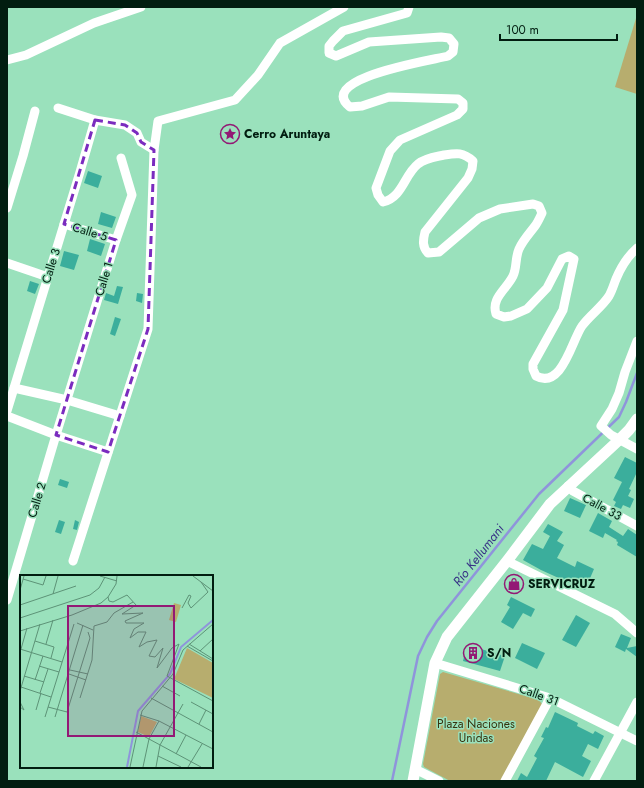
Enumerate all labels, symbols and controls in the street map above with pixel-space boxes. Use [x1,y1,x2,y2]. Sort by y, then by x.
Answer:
scale bar [500,16,617,42]
text: 100 m [506,21,539,39]
place icon: Cerro Aruntaya [219,123,241,145]
place label: Cerro Aruntaya [244,125,330,143]
street label: Calle 5 [70,218,110,246]
street label: Calle 3 [37,246,65,286]
street label: Calle 1 [90,260,118,298]
street label: Calle 2 [23,480,51,520]
street label: Calle 33 [579,489,625,525]
water label: Río Kellumani [448,520,509,590]
shop icon: SERVICRUZ [503,573,525,595]
inset map [20,575,213,768]
place label: SERVICRUZ [528,575,596,593]
building icon: S/N [462,642,484,664]
place label: S/N [487,644,511,662]
street label: Calle 31 [517,679,561,711]
park label: Plaza Naciones Unidas [437,715,515,747]

